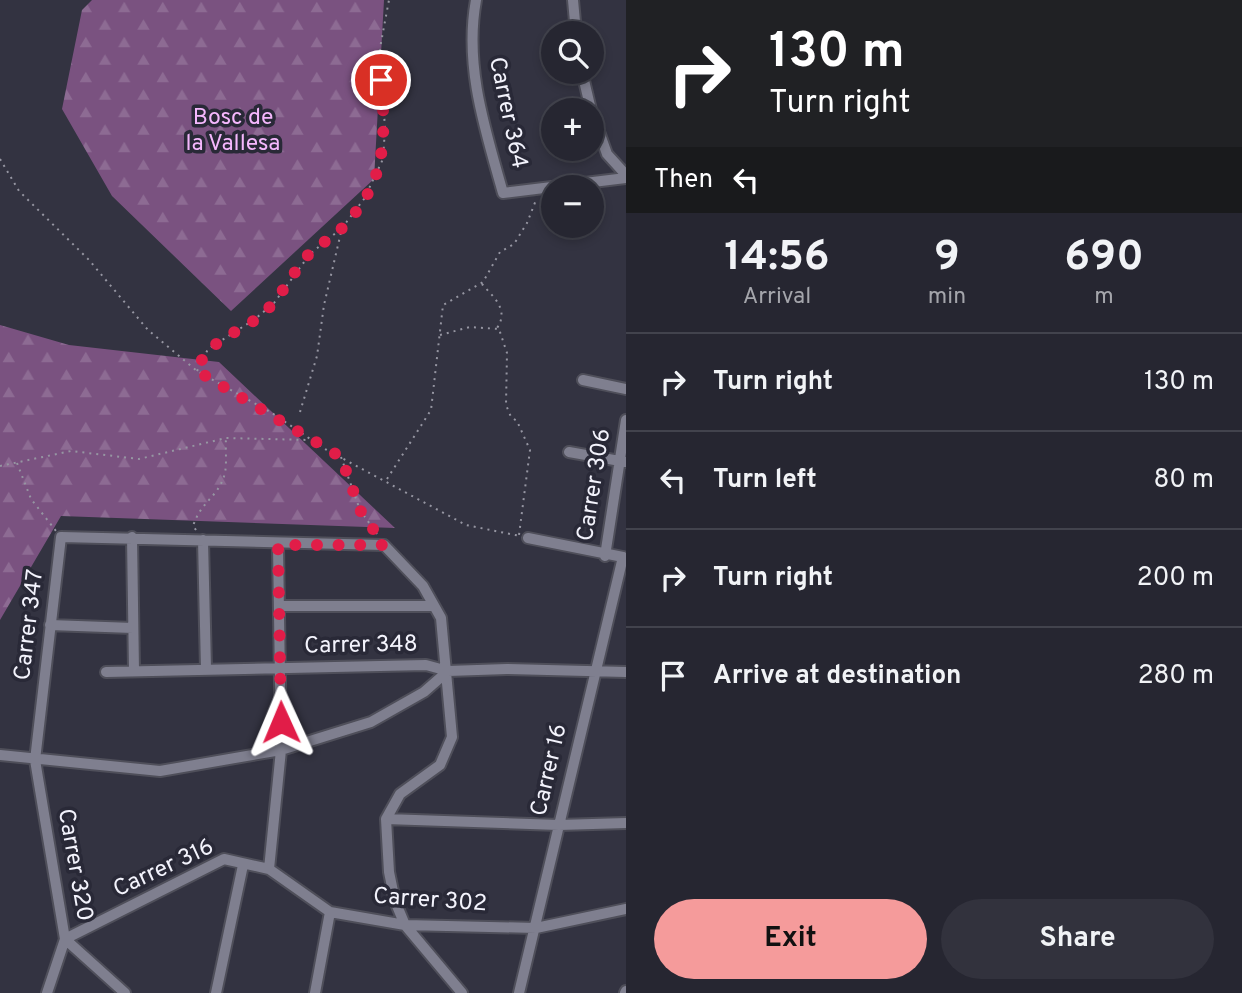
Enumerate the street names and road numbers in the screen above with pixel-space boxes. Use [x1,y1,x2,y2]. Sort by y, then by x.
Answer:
street label: Carrer 364 [481,55,533,171]
street label: Carrer 306 [572,427,618,543]
street label: Carrer 347 [9,568,51,682]
street label: Carrer 348 [304,631,418,661]
street label: Carrer 16 [525,721,575,819]
street label: Carrer 320 [50,807,98,923]
street label: Carrer 316 [109,833,219,905]
street label: Carrer 302 [372,883,488,919]

